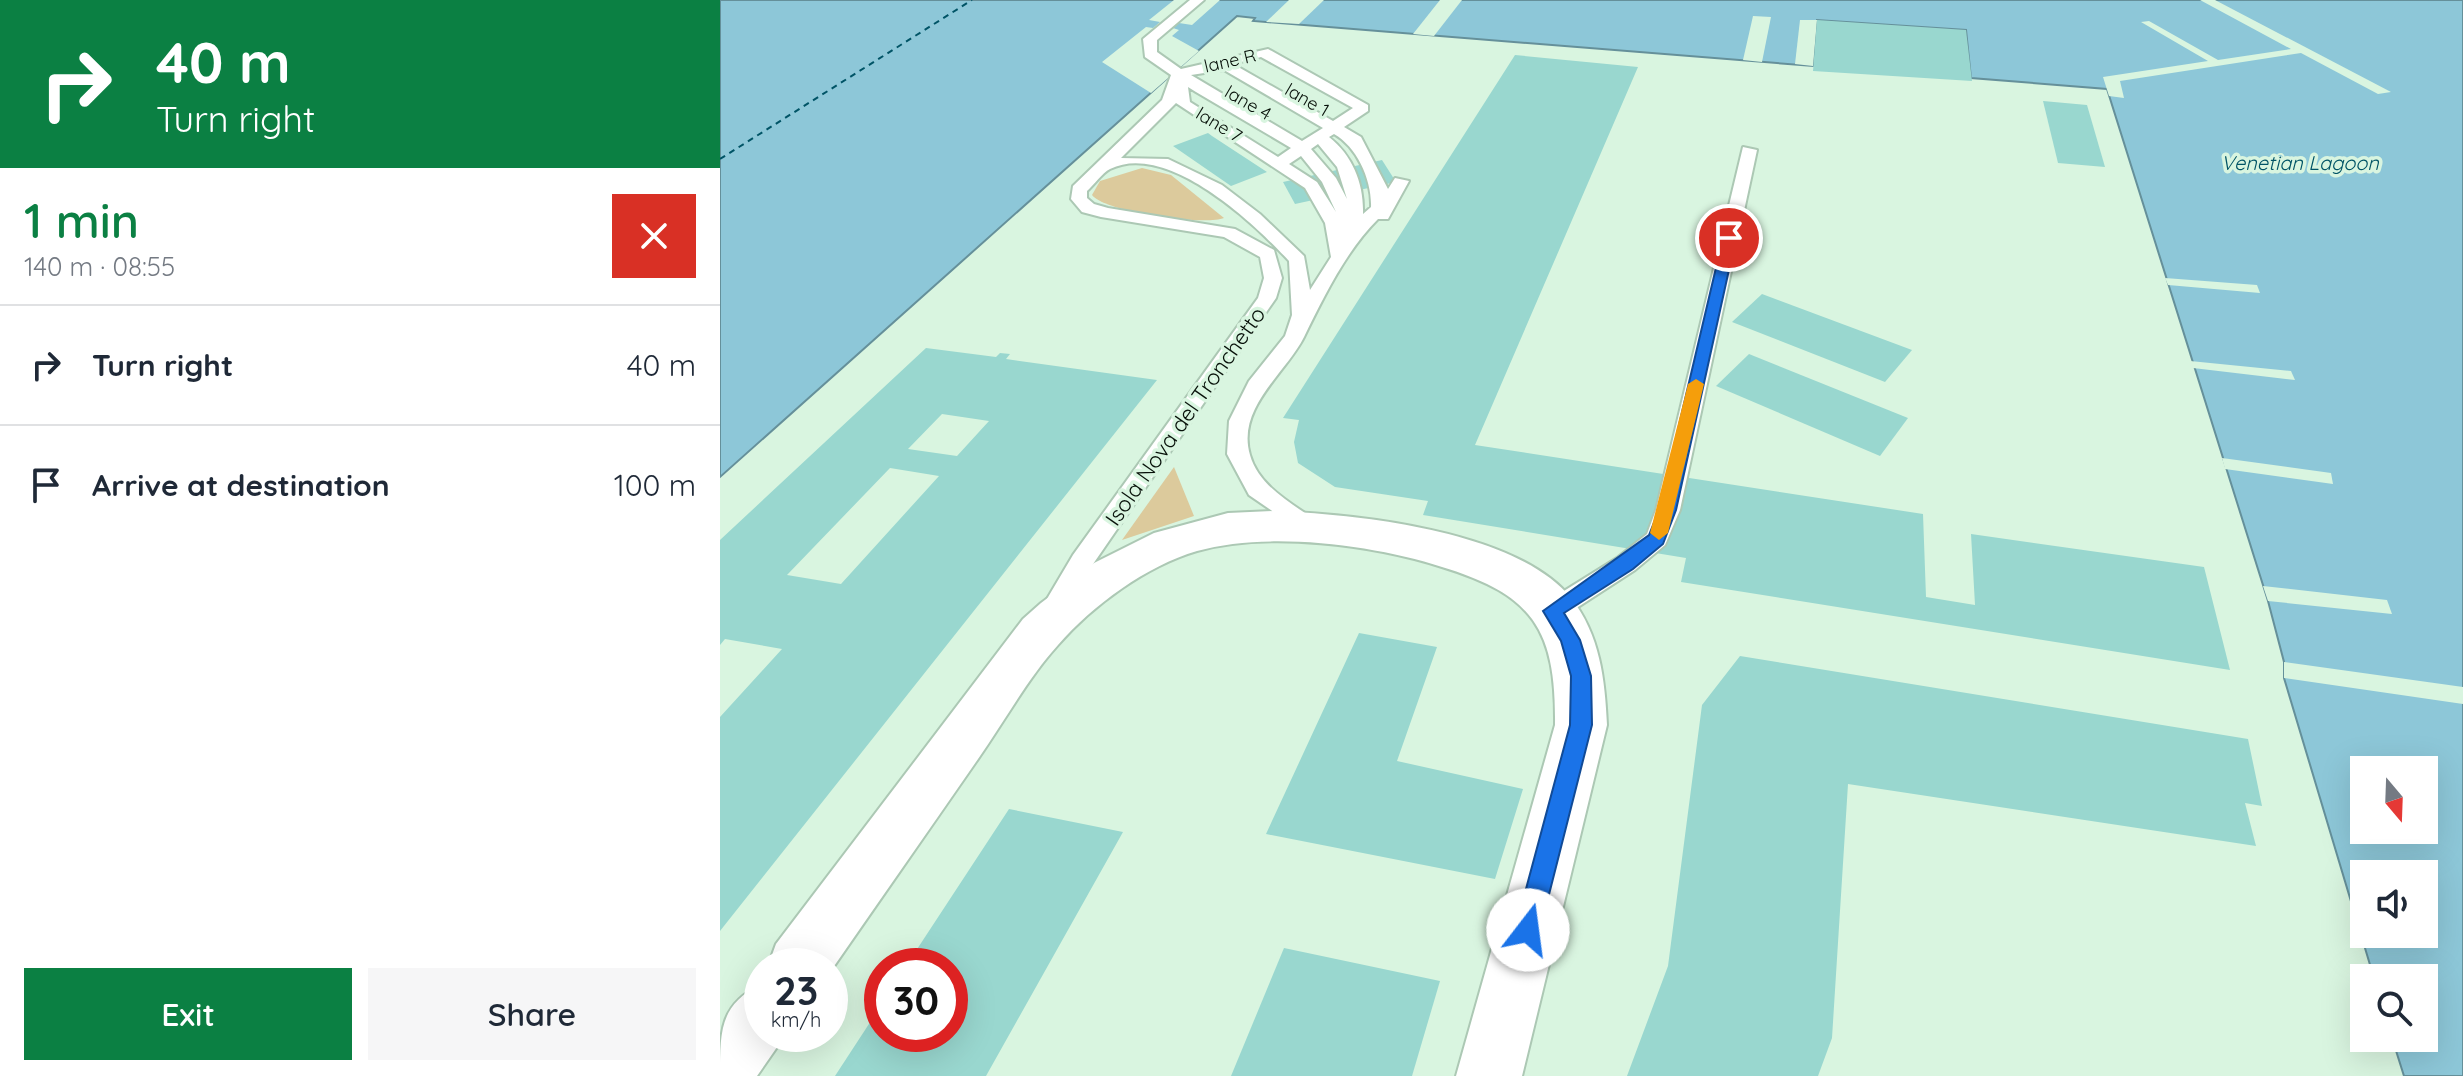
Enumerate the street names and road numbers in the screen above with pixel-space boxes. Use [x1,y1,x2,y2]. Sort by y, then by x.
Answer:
street label: lane R [1202,43,1258,78]
street label: lane 1 [1281,78,1333,121]
street label: lane 4 [1221,80,1276,125]
street label: lane 7 [1192,102,1247,147]
street label: Isola Nova del Tronchetto [1099,301,1271,531]

